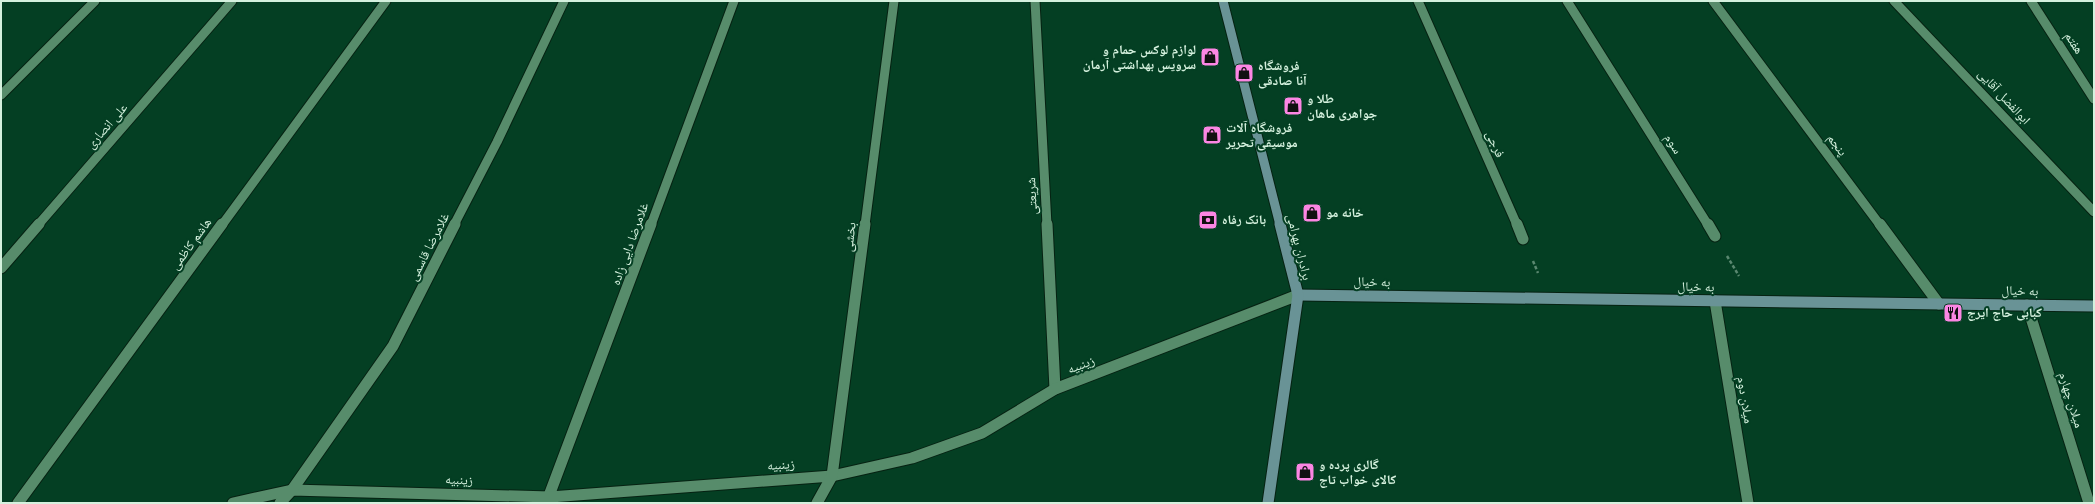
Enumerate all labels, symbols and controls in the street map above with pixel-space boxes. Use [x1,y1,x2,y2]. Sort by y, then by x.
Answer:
street label: هفتم [2061,29,2087,57]
place label: لوازم لوکس حمام و سرویس بهداشتی آرمان [1083,42,1196,73]
shop icon: لوازم لوکس حمام و سرویس بهداشتی آرمان [1199,46,1221,68]
place label: فروشگاه آنا صادقی [1258,58,1307,89]
shop icon: فروشگاه آنا صادقی [1233,62,1255,84]
street label: ابوالفضل آقایی [1974,66,2034,128]
place label: طلا و جواهری ماهان [1307,91,1377,122]
shop icon: طلا و جواهری ماهان [1282,95,1304,117]
street label: علی انصاری [83,100,131,152]
place label: فروشگاه آلات موسیقی تحریر [1225,120,1298,151]
shop icon: فروشگاه آلات موسیقی تحریر [1201,124,1223,146]
street label: فرجی [1482,128,1508,160]
street label: سوم [1661,131,1685,157]
street label: پنجم [1823,131,1851,160]
street label: شریعتی [1023,177,1041,215]
street label: غلامرضا دایی زاده [608,200,652,287]
shop icon: خانه مو [1301,202,1323,224]
place label: خانه مو [1326,205,1364,221]
bank icon: بانک رفاه [1197,209,1219,231]
street label: غلامرضا قاسمی [405,210,453,284]
place label: بانک رفاه [1222,212,1266,228]
street label: برادران بهرامی [1283,212,1315,282]
street label: هاشم کاظمی [167,215,215,273]
street label: بخشی [840,221,860,253]
street label: به خیال [1353,274,1391,290]
street label: به خیال [1677,279,1715,295]
street label: به خیال [2001,283,2039,299]
restaurant icon: کبابی حاج ایرج [1942,302,1964,324]
place label: کبابی حاج ایرج [1967,305,2042,321]
street label: زینبیه [1065,353,1097,377]
street label: میلان چهارم [2055,370,2087,430]
street label: میلان دوم [1733,375,1757,425]
street label: زینبیه [767,456,795,474]
place label: گالری پرده و کالای خواب تاج [1319,457,1397,488]
shop icon: گالری پرده و کالای خواب تاج [1294,461,1316,483]
street label: زینبیه [445,472,473,488]

